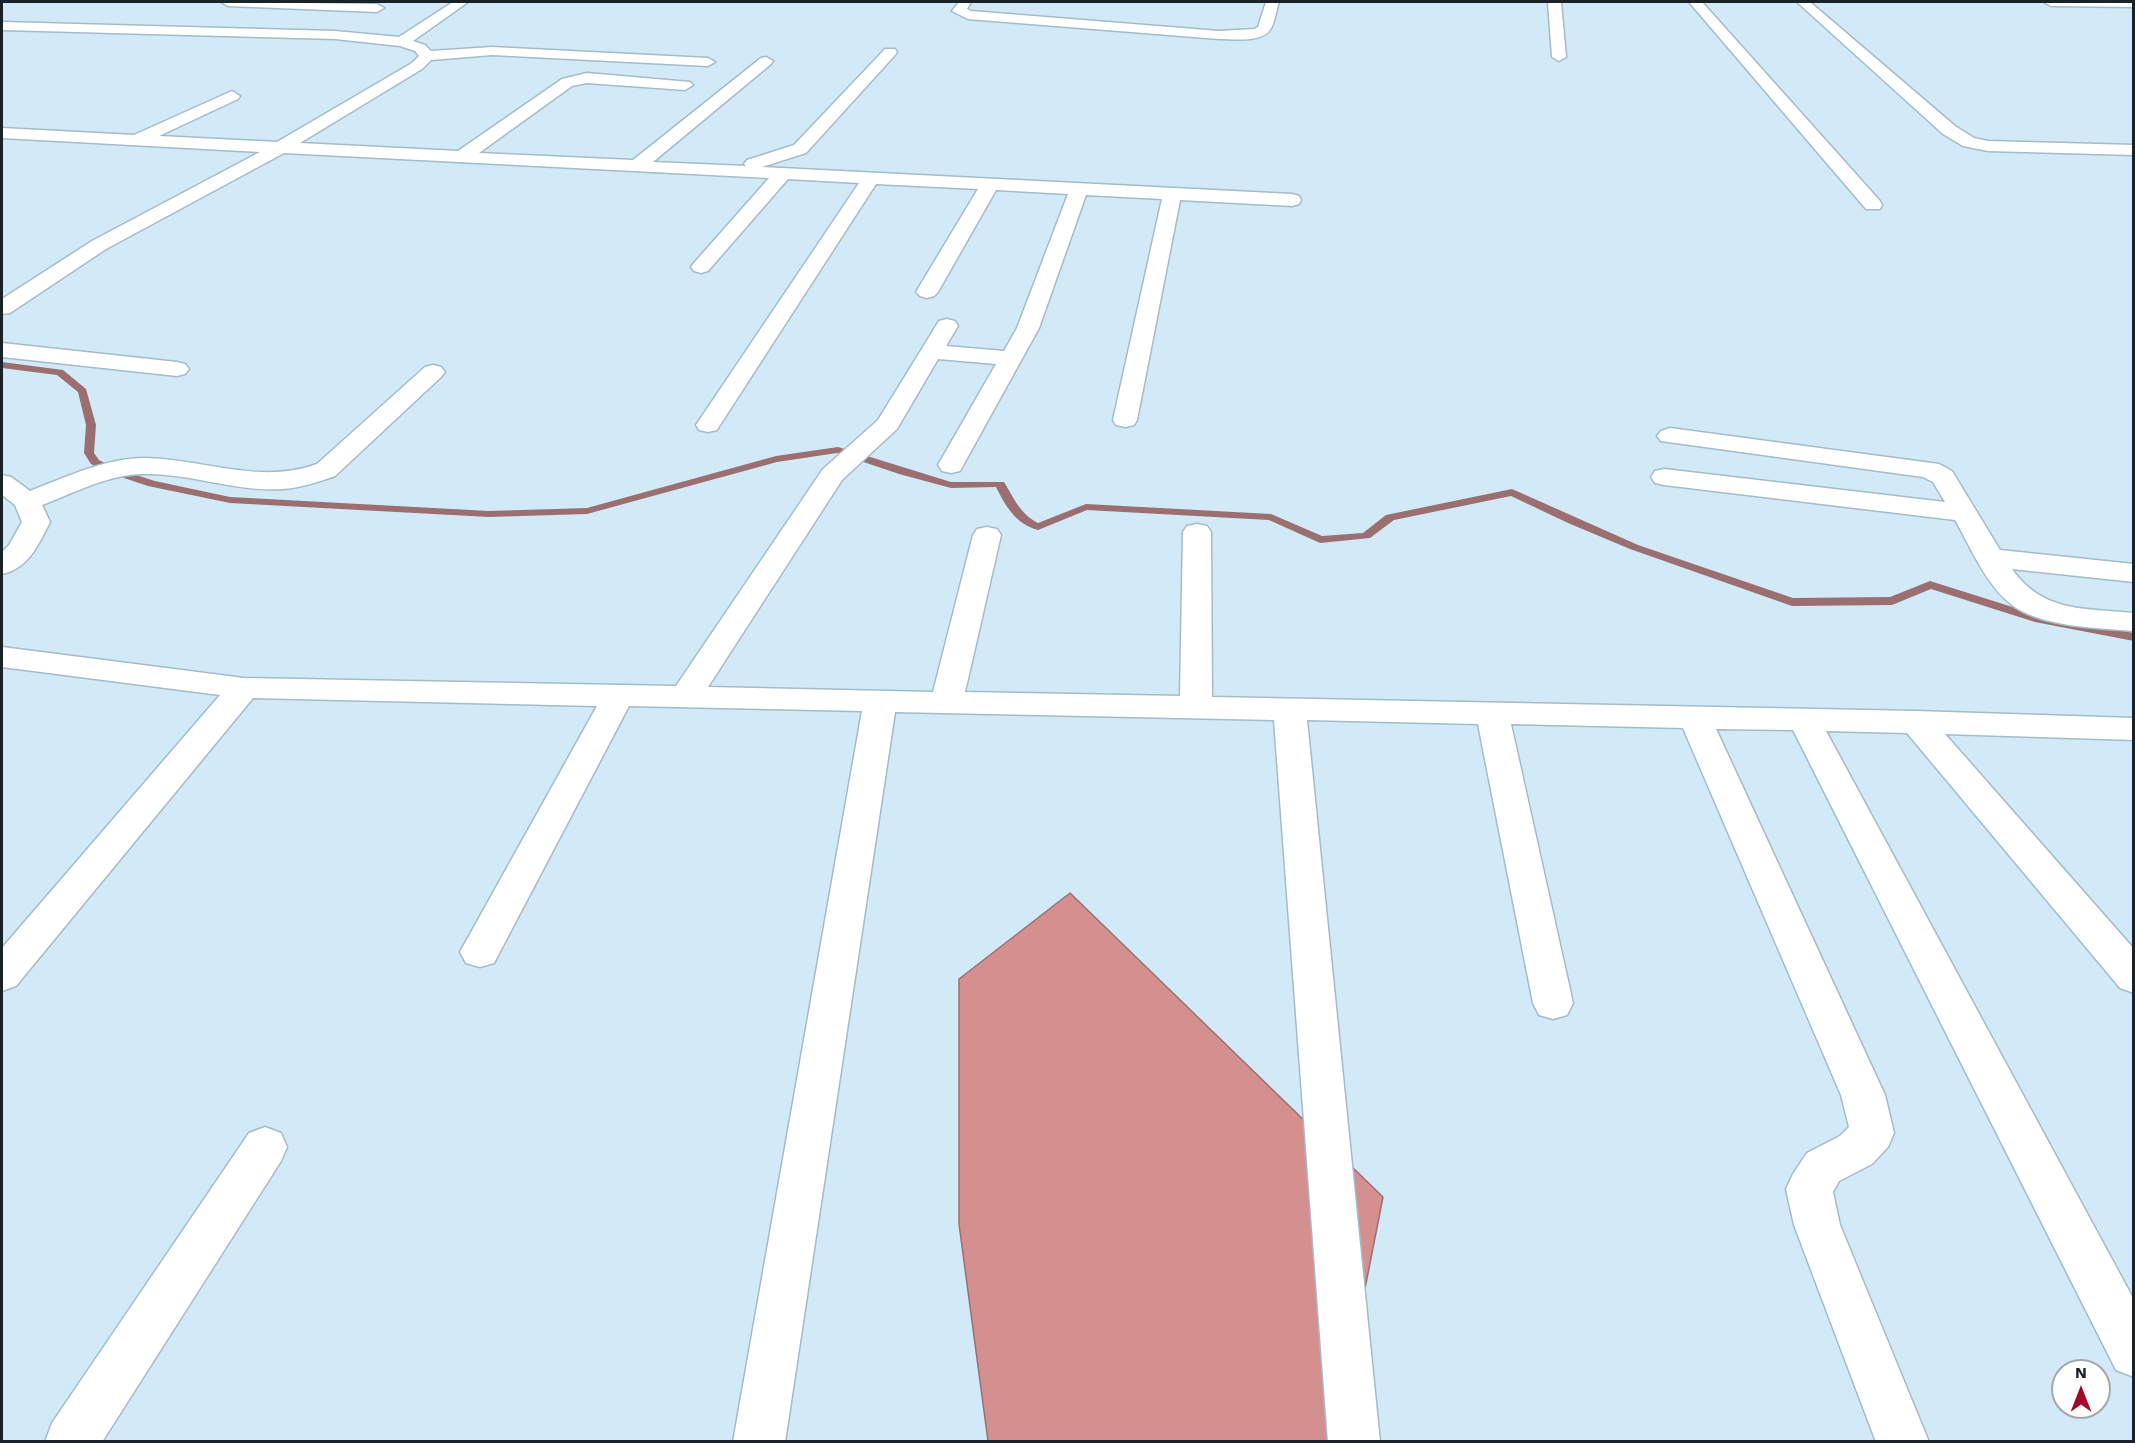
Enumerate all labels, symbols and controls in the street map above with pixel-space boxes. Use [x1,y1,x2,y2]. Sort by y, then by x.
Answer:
north arrow [2051,1359,2111,1419]
text: N [2075,1363,2087,1382]

